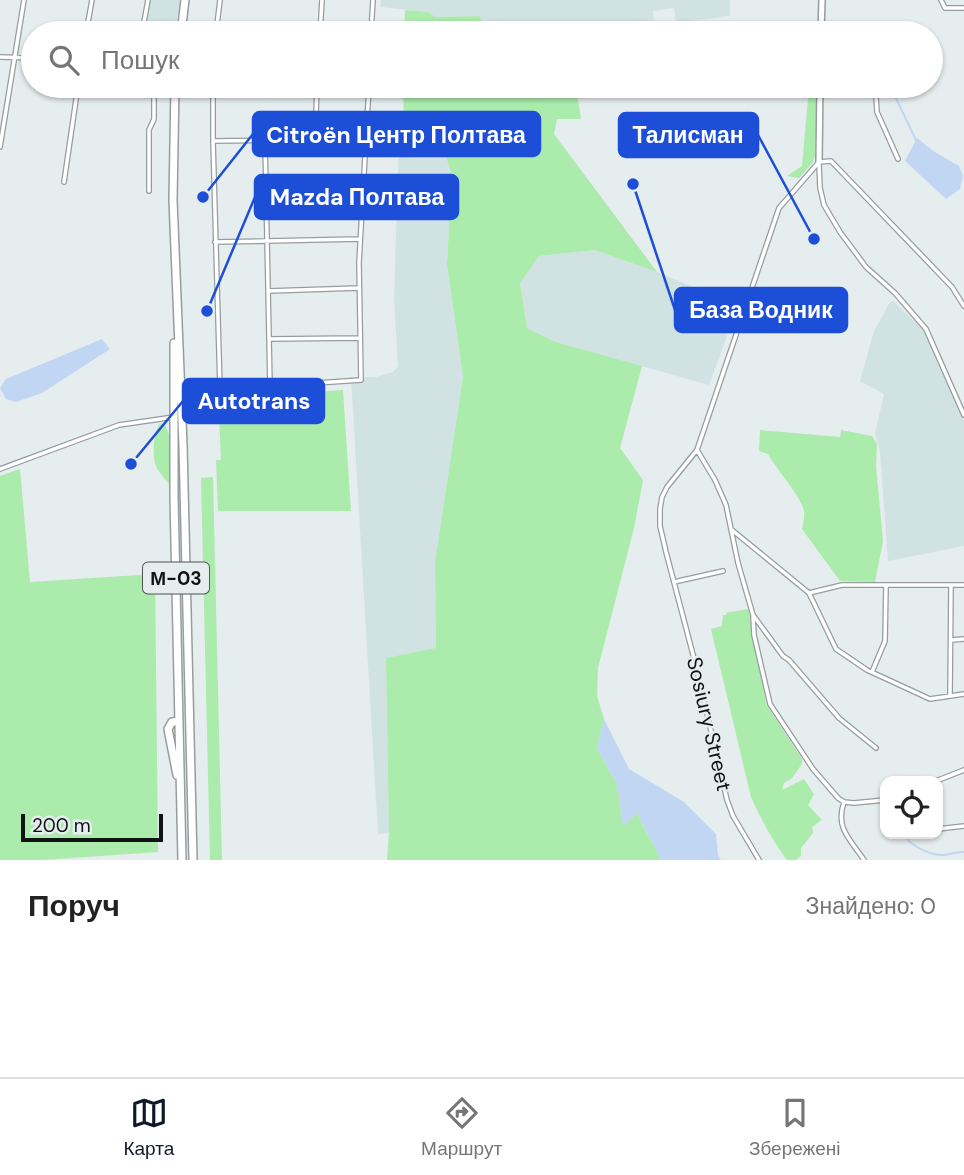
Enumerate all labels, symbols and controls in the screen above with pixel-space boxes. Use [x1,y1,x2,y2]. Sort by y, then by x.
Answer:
search box [21,21,943,98]
icon: search [45,41,83,79]
text: Пошук [101,43,179,77]
callout: Citroën Центр Полтава [253,112,540,156]
callout: Талисман [619,113,758,157]
text: Citroën Центр Полтава [266,120,526,150]
text: Талисман [632,120,744,150]
callout: Mazda Полтава [255,175,458,219]
text: Mazda Полтава [270,182,444,212]
callout: База Водник [675,288,847,332]
text: База Водник [689,295,833,325]
callout: Autotrans [183,379,324,423]
text: Autotrans [198,386,310,416]
road number: М-03 [143,562,209,594]
street label: Sosiury Street [680,654,738,794]
map controls [880,776,943,839]
button: locate [880,776,943,839]
scale bar [21,811,163,843]
text: 200 m [32,813,91,838]
text: Поруч [28,886,120,925]
text: Знайдено: 0 [806,891,936,921]
tab: Карта [123,1094,174,1161]
tab: Маршрут [421,1094,502,1161]
tab: Збережені [749,1094,841,1161]

